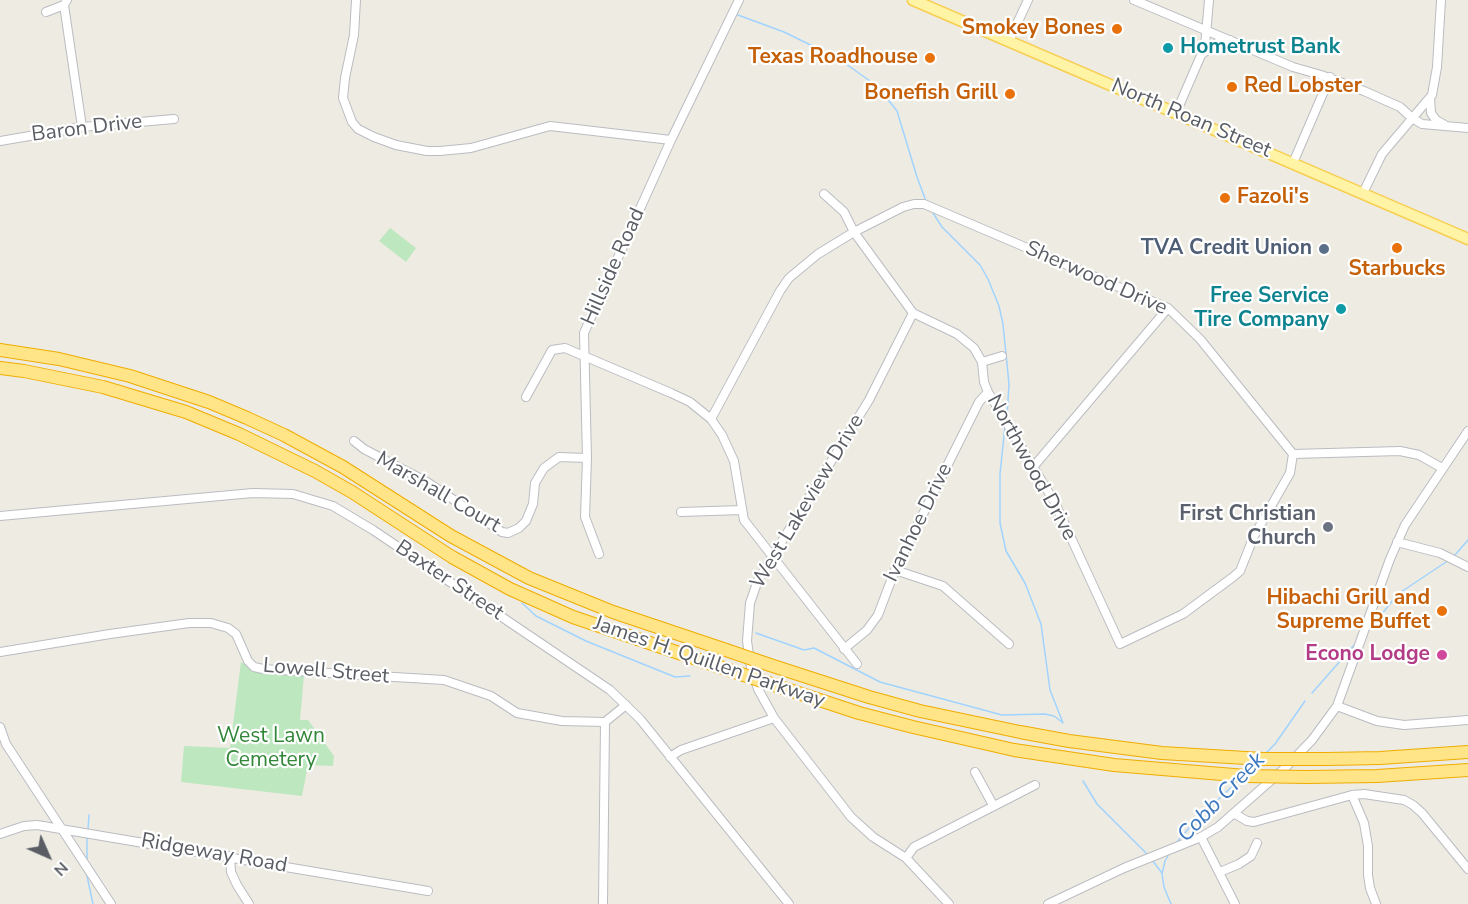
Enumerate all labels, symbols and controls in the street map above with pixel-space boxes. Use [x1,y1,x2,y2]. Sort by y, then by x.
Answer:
place label: Smokey Bones [962,16,1105,42]
marker: Smokey Bones [1110,22,1124,36]
place label: Hometrust Bank [1180,35,1340,61]
marker: Hometrust Bank [1161,41,1175,55]
place label: Texas Roadhouse [748,45,918,71]
marker: Texas Roadhouse [923,51,937,65]
street label: North Roan Street [1107,74,1275,164]
place label: Red Lobster [1244,74,1362,100]
marker: Red Lobster [1225,80,1239,94]
place label: Bonefish Grill [864,81,998,107]
marker: Bonefish Grill [1003,87,1017,101]
street label: Baron Drive [30,110,144,148]
place label: Fazoli's [1237,185,1309,211]
marker: Fazoli's [1218,191,1232,205]
street label: Hillside Road [577,204,651,330]
street label: Sherwood Drive [1021,236,1171,322]
place label: TVA Credit Union [1141,236,1312,262]
marker: Starbucks [1390,241,1404,255]
marker: TVA Credit Union [1317,242,1331,256]
place label: Starbucks [1349,257,1445,283]
place label: Free Service Tire Company [1194,284,1329,334]
marker: Free Service Tire Company [1334,302,1348,316]
street label: Northwood Drive [981,391,1081,545]
street label: West Lakeview Drive [746,410,870,594]
street label: Marshall Court [371,447,505,539]
street label: Ivanhoe Drive [879,459,959,587]
place label: First Christian Church [1179,502,1316,552]
marker: First Christian Church [1321,520,1335,534]
street label: Baxter Street [390,536,508,626]
place label: Hibachi Grill and Supreme Buffet [1267,586,1430,636]
marker: Hibachi Grill and Supreme Buffet [1435,604,1449,618]
street label: James H. Quillen Parkway [590,611,828,715]
place label: Econo Lodge [1305,642,1430,668]
marker: Econo Lodge [1435,648,1449,662]
street label: Lowell Street [262,654,390,690]
park label: West Lawn Cemetery [217,724,325,774]
water label: Cobb Creek [1173,748,1271,848]
north arrow [18,826,78,886]
street label: Ridgeway Road [139,829,289,879]
text: N [49,857,73,881]

